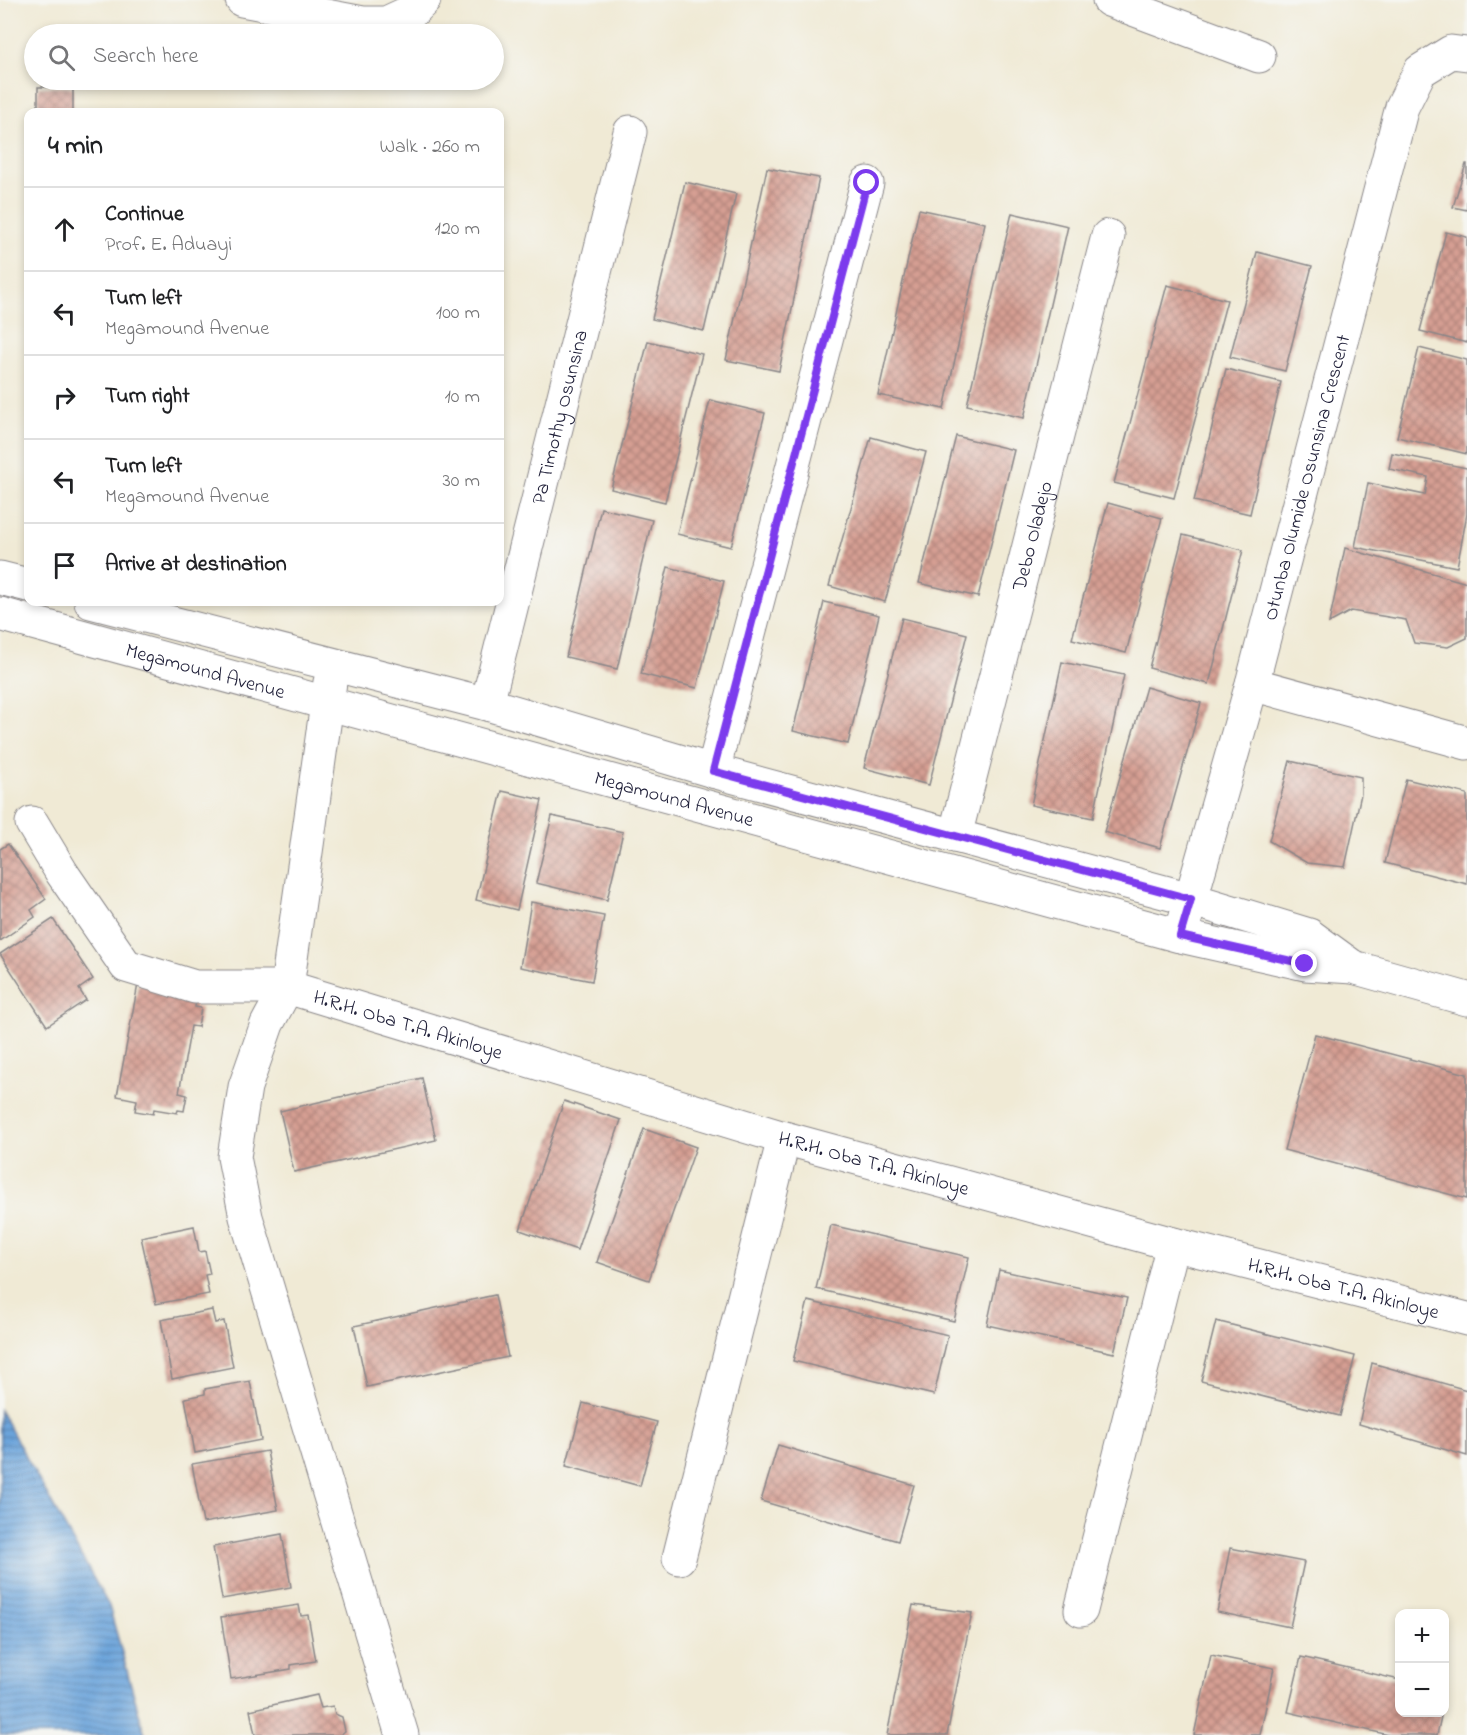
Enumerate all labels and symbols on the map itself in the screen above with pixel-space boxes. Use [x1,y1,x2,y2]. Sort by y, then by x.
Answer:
route start [853,169,879,195]
street label: Pa Timothy Osunsina [525,327,597,508]
street label: Otunba Olumide Osunsina Crescent [1257,331,1359,624]
street label: Debo Oladejo [1006,479,1062,595]
street label: Megamound Avenue [122,637,288,708]
street label: Megamound Avenue [591,765,757,836]
route end [1291,950,1317,976]
street label: H.R.H. Oba T.A. Akinloye [309,984,506,1069]
street label: H.R.H. Oba T.A. Akinloye [775,1125,972,1205]
street label: H.R.H. Oba T.A. Akinloye [1244,1252,1442,1328]

